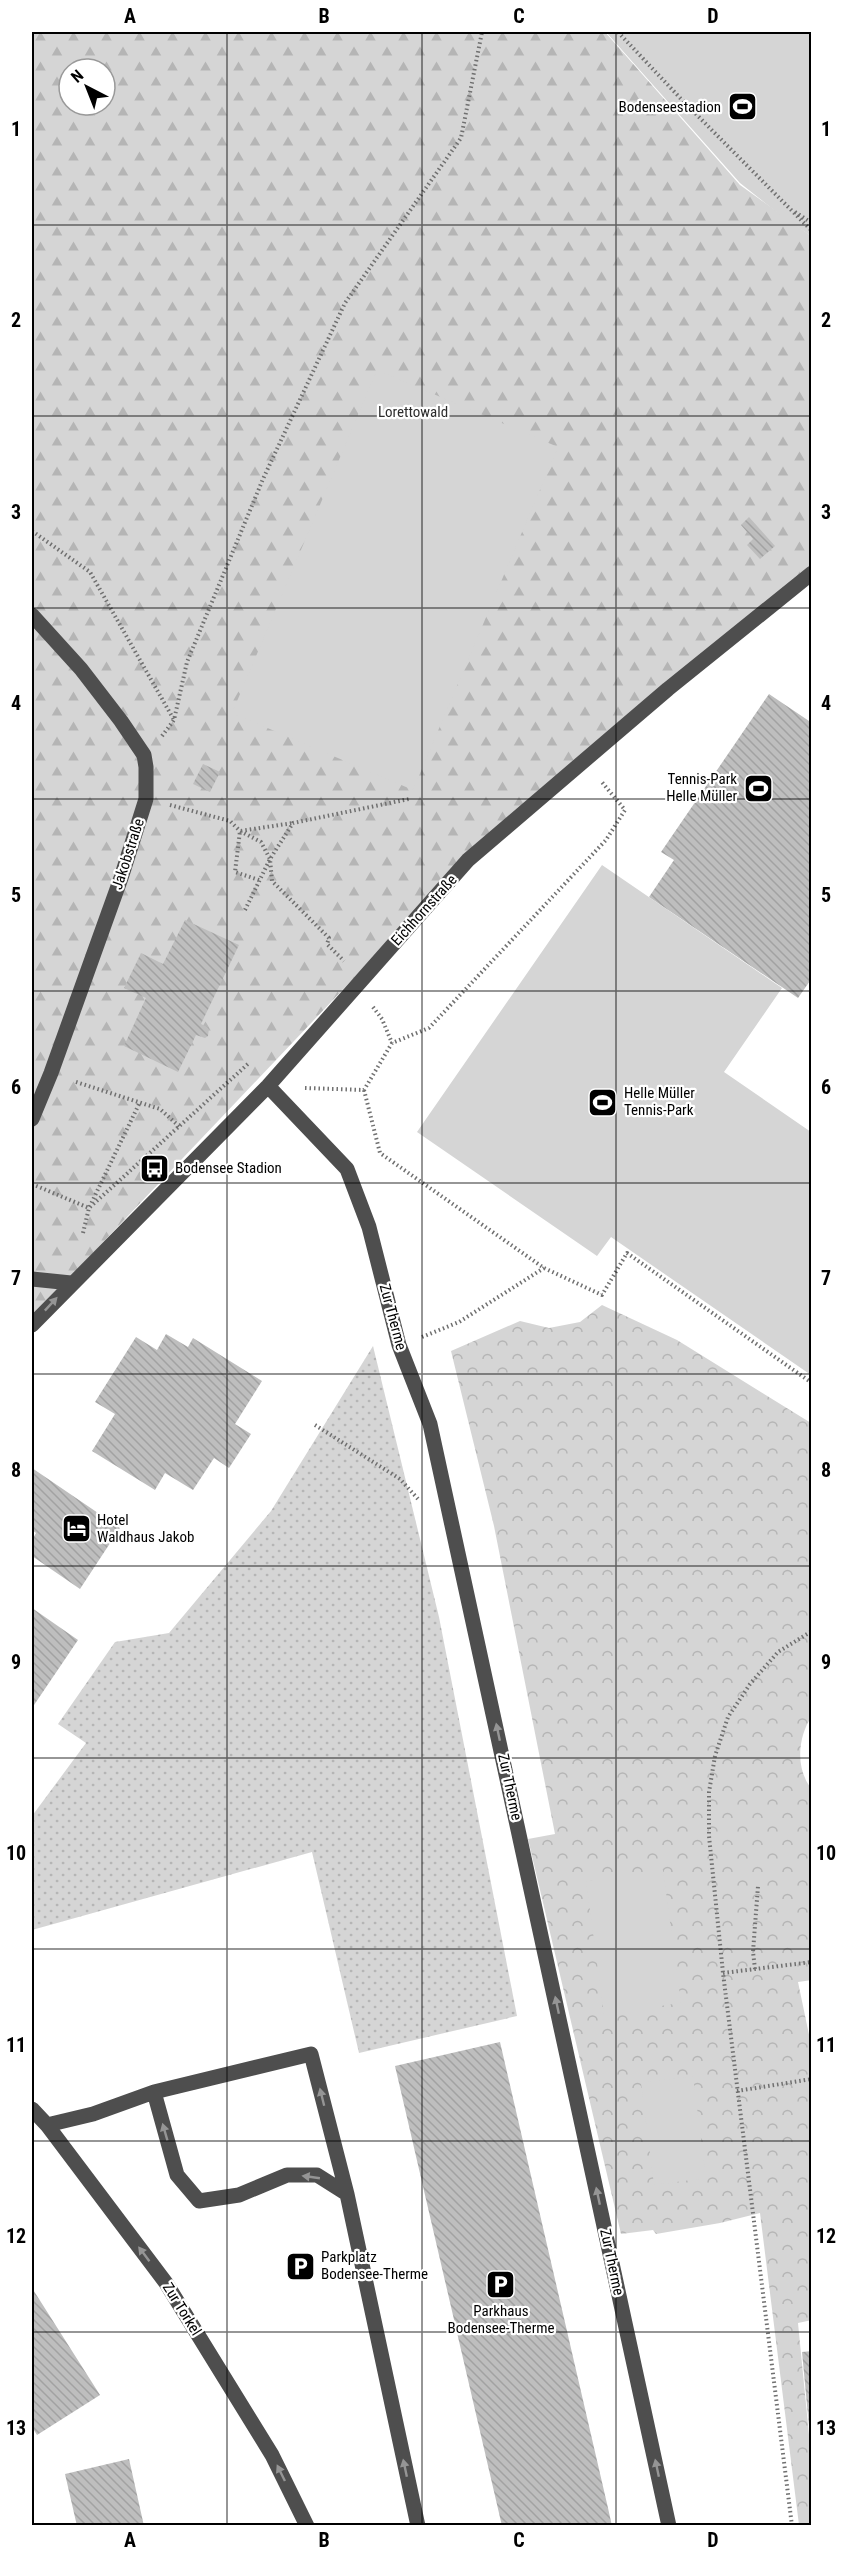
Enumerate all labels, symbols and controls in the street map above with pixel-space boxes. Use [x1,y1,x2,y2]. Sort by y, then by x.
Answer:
text: A [124,4,136,28]
text: B [318,4,330,28]
text: C [513,4,525,28]
text: D [707,4,719,28]
north arrow [57,57,117,117]
text: N [67,66,87,87]
sports icon: Bodenseestadion [726,91,758,123]
place label: Bodenseestadion [618,98,721,116]
text: 1 [11,117,21,141]
text: 1 [821,117,831,141]
text: 2 [11,308,21,332]
text: 2 [821,308,831,332]
park label: Lorettowald [378,403,448,421]
text: 3 [11,500,21,524]
text: 3 [821,500,831,524]
text: 4 [11,691,21,715]
text: 4 [821,691,831,715]
place label: Tennis-Park Helle Müller [666,770,737,805]
sports icon: Tennis-Park Helle Müller [742,772,774,804]
street label: Jakobstraße [108,816,148,892]
street label: Eichhornstraße [387,871,461,949]
text: 5 [11,883,21,907]
text: 5 [821,883,831,907]
text: 6 [11,1075,21,1099]
text: 6 [821,1075,831,1099]
place label: Helle Müller Tennis-Park [624,1084,695,1119]
sports icon: Helle Müller Tennis-Park [587,1086,619,1118]
bus stop icon: Bodensee Stadion [138,1152,170,1184]
place label: Bodensee Stadion [175,1159,282,1177]
text: 7 [11,1266,21,1290]
text: 7 [821,1266,831,1290]
street label: Zur Therme [376,1282,410,1352]
one-way arrow [44,1297,58,1312]
text: 8 [11,1458,21,1482]
text: 8 [821,1458,831,1482]
place label: Hotel Waldhaus Jakob [97,1511,194,1546]
hotel icon: Hotel Waldhaus Jakob [60,1513,92,1545]
text: 9 [11,1650,21,1674]
text: 9 [821,1650,831,1674]
one-way arrow [492,1723,502,1742]
street label: Zur Therme [494,1752,526,1822]
text: 10 [6,1841,26,1865]
text: 10 [816,1841,836,1865]
one-way arrow [551,1996,561,2014]
text: 11 [6,2033,26,2057]
text: 11 [816,2033,836,2057]
one-way arrow [316,2088,326,2106]
one-way arrow [160,2123,169,2141]
one-way arrow [301,2172,320,2181]
one-way arrow [593,2186,602,2205]
text: 12 [6,2224,26,2248]
text: 12 [816,2224,836,2248]
street label: Zur Therme [596,2227,628,2297]
one-way arrow [139,2247,151,2262]
place label: Parkplatz Bodensee-Therme [321,2248,428,2283]
parking icon: Parkplatz Bodensee-Therme [284,2250,316,2282]
parking icon: Parkhaus Bodensee-Therme [485,2268,517,2300]
street label: Zur Torkel [159,2279,205,2339]
place label: Parkhaus Bodensee-Therme [447,2302,555,2337]
text: 13 [6,2416,26,2440]
text: 13 [816,2416,836,2440]
one-way arrow [400,2459,409,2478]
one-way arrow [652,2459,661,2478]
one-way arrow [276,2464,286,2481]
text: A [124,2528,136,2552]
text: B [318,2528,330,2552]
text: C [513,2528,525,2552]
text: D [707,2528,719,2552]

